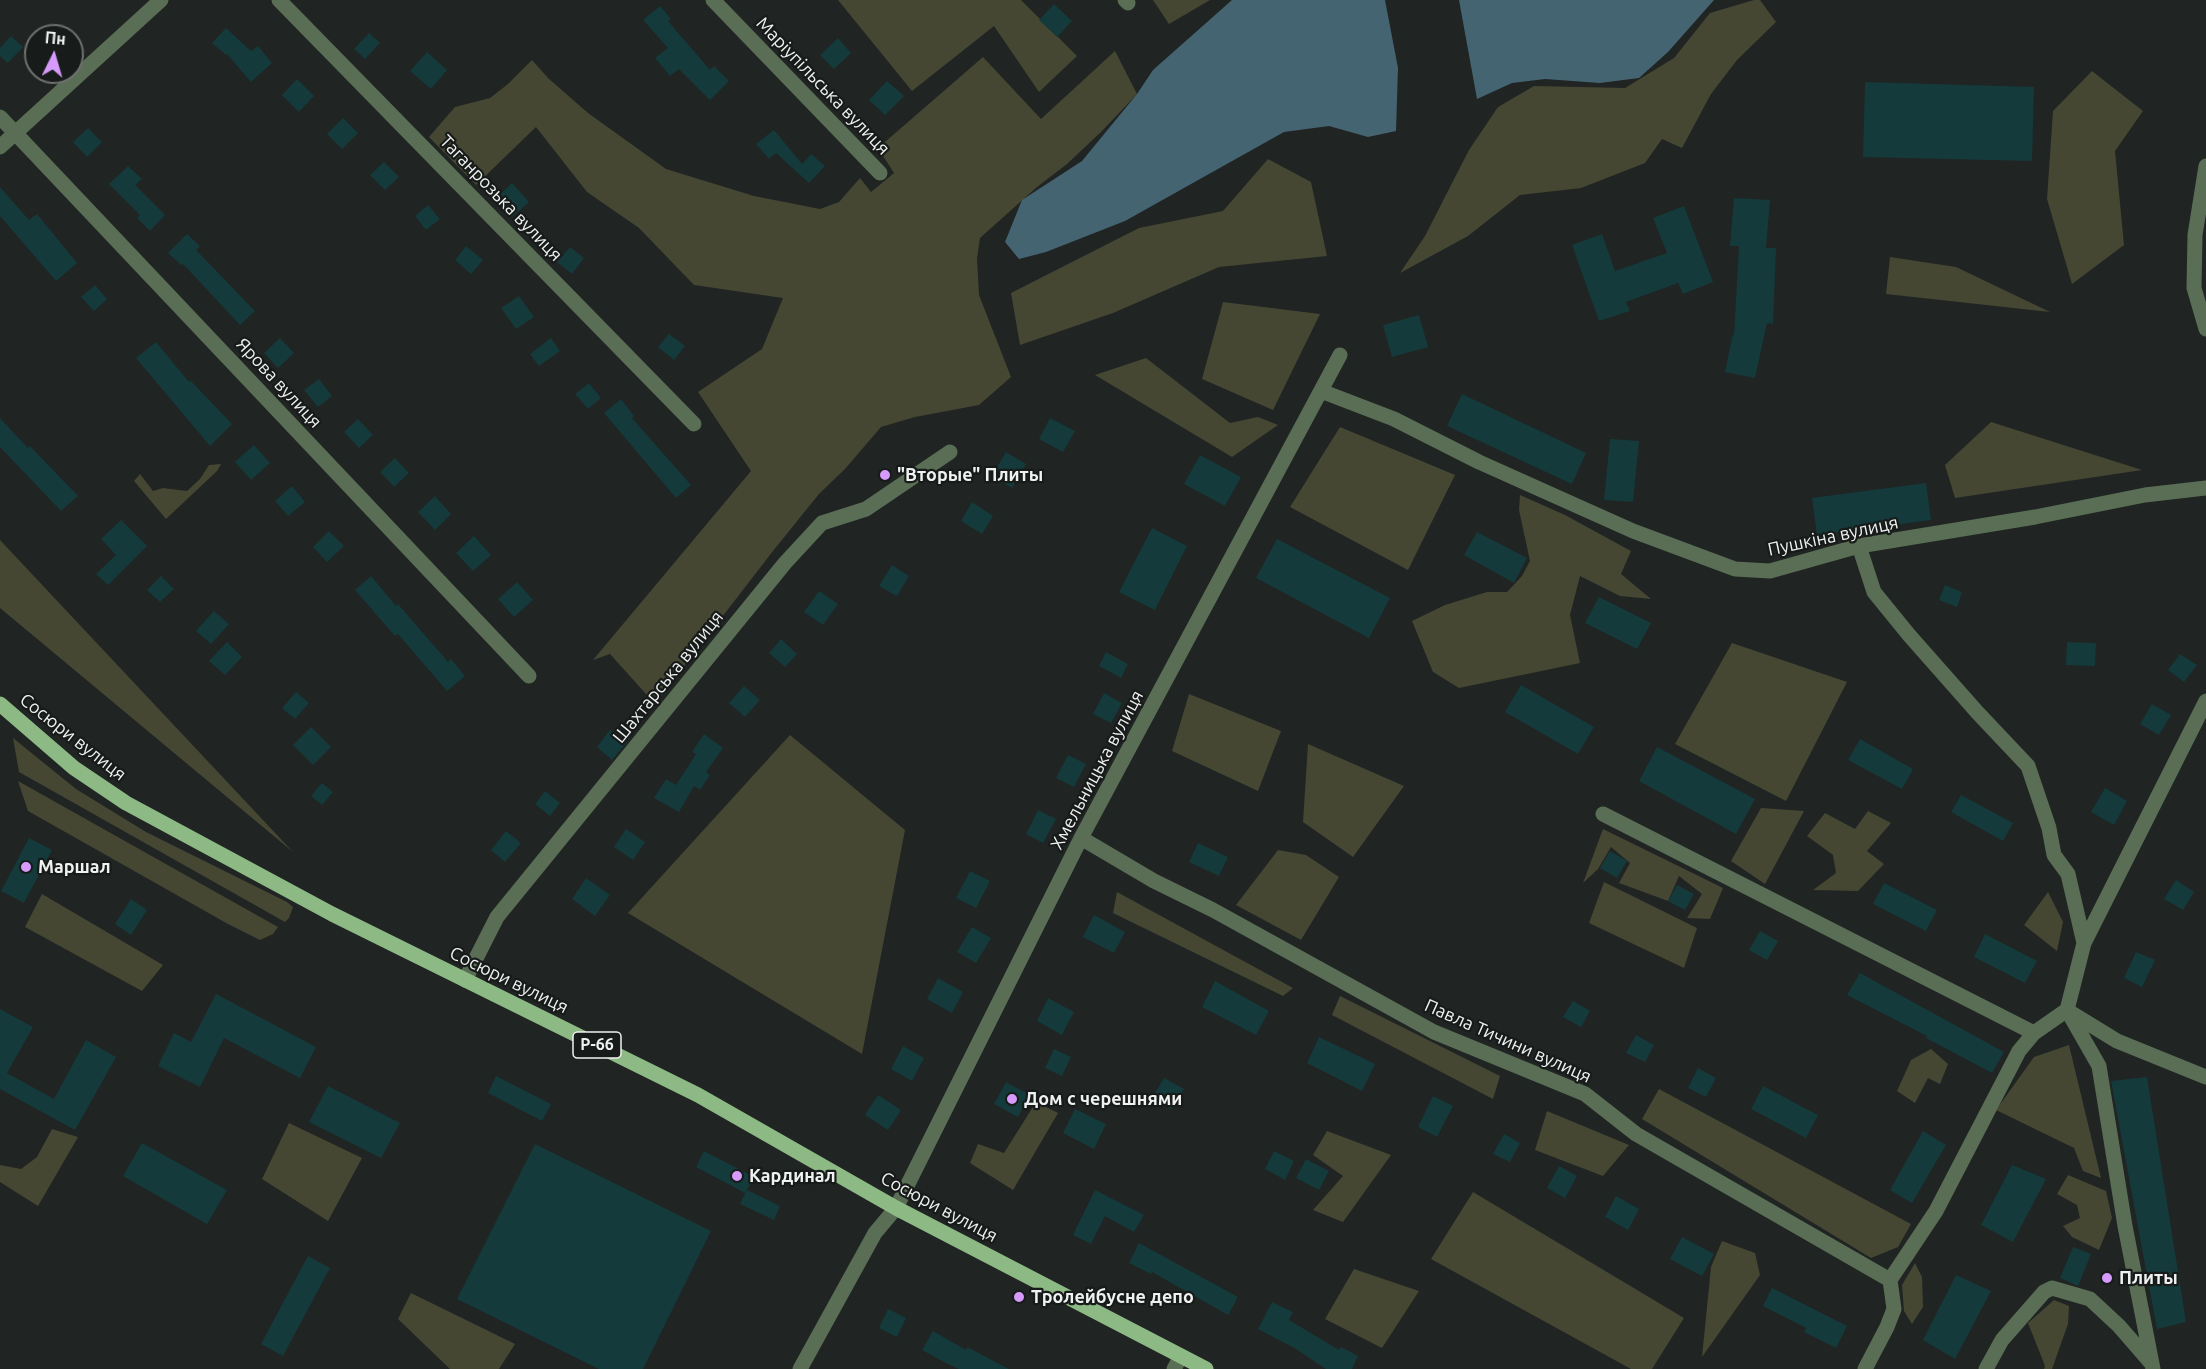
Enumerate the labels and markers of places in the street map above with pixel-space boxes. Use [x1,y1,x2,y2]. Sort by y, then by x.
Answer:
place label: "Вторые" Плиты [897,464,1043,486]
marker: "Вторые" Плиты [878,468,892,482]
place label: Маршал [38,856,111,878]
marker: Маршал [19,860,33,874]
place label: Дом с черешнями [1024,1088,1182,1110]
marker: Дом с черешнями [1005,1092,1019,1106]
place label: Кардинал [749,1165,836,1187]
marker: Кардинал [730,1169,744,1183]
place label: Плиты [2119,1267,2178,1289]
marker: Плиты [2100,1271,2114,1285]
place label: Тролейбусне депо [1031,1286,1194,1308]
marker: Тролейбусне депо [1012,1290,1026,1304]

